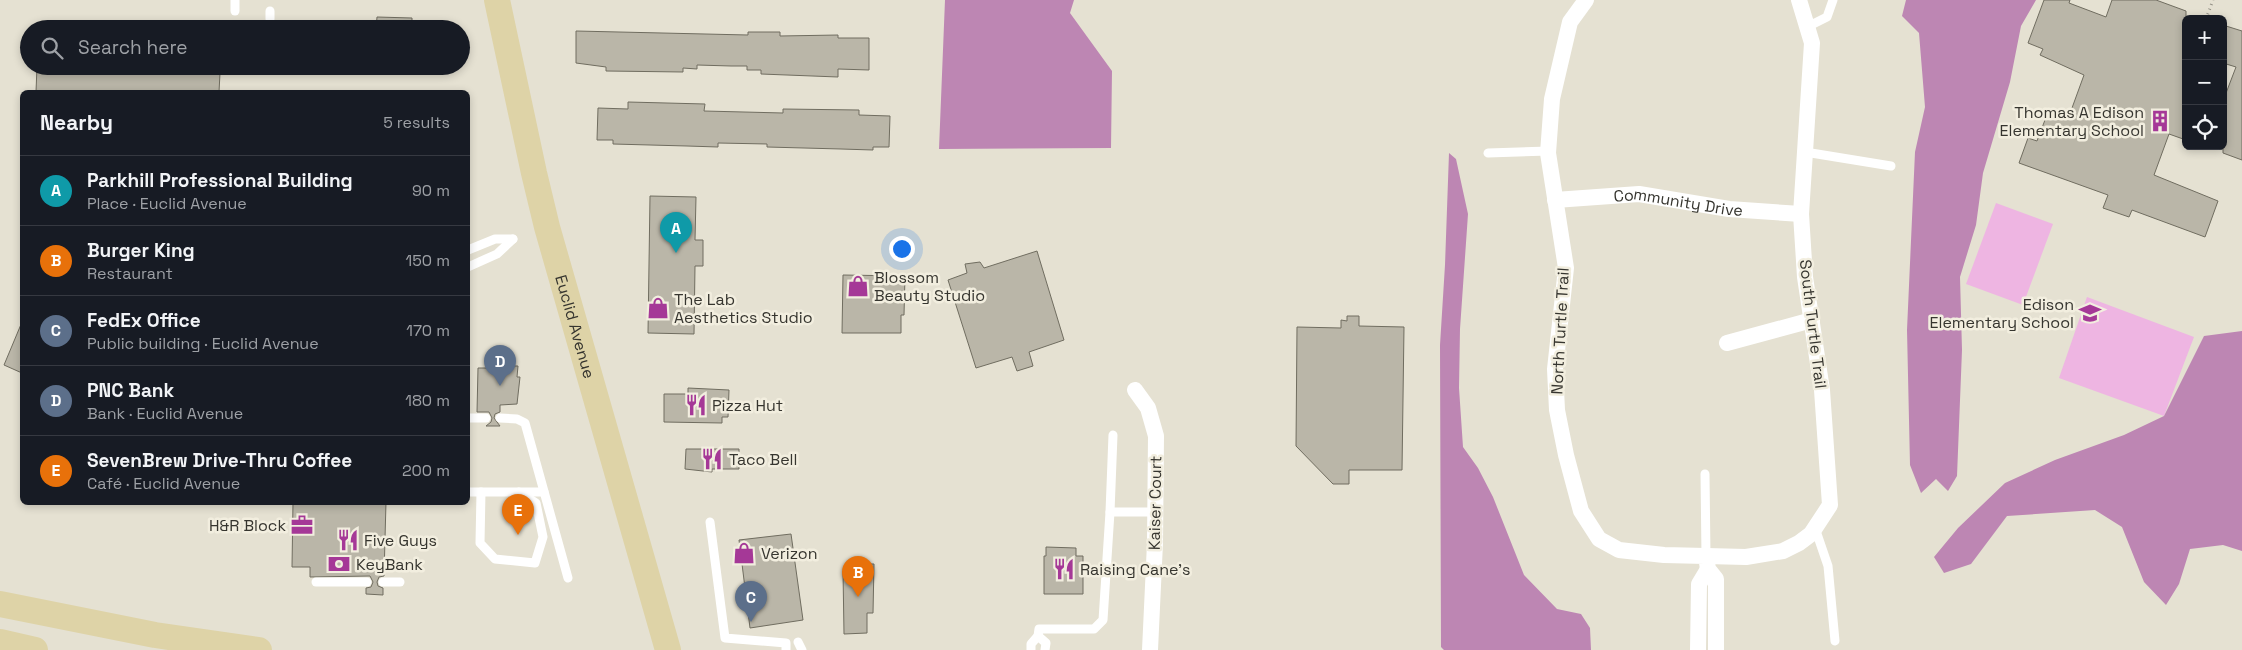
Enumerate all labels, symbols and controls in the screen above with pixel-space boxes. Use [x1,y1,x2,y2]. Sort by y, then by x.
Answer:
map controls [2182,15,2227,150]
button: + [2182,15,2227,60]
search box [20,20,470,75]
icon: search [38,34,66,62]
text: Search here [78,35,188,60]
button: − [2182,60,2227,105]
place label: Thomas A Edison Elementary School [1999,102,2144,141]
button: locate [2182,105,2227,150]
building icon: Thomas A Edison Elementary School [2147,108,2173,134]
text: Nearby [40,109,113,136]
text: 5 results [383,112,450,133]
text: Parkhill Professional Building [87,168,353,193]
text: A [51,180,61,201]
text: 90 m [412,180,450,201]
street label: Community Drive [1613,183,1744,220]
text: Place · Euclid Avenue [87,193,247,214]
pin: A [660,212,692,253]
your location [889,236,915,262]
text: Burger King [87,238,195,263]
text: B [51,250,61,271]
text: 150 m [406,250,450,271]
street label: South Turtle Trail [1795,258,1831,390]
text: Restaurant [87,263,173,284]
place label: Blossom Beauty Studio [874,267,985,306]
street label: North Turtle Trail [1546,267,1574,395]
street label: Euclid Avenue [551,272,600,381]
shop icon: Blossom Beauty Studio [845,273,871,299]
place label: The Lab Aesthetics Studio [674,289,813,328]
place label: Edison Elementary School [1929,294,2074,333]
shop icon: The Lab Aesthetics Studio [645,295,671,321]
school or university icon: Edison Elementary School [2077,300,2103,326]
text: FedEx Office [87,308,201,333]
text: C [51,320,61,341]
text: 170 m [406,320,450,341]
text: Public building · Euclid Avenue [87,333,319,354]
pin: D [484,345,516,386]
text: PNC Bank [87,378,174,403]
text: D [51,390,61,411]
text: 180 m [405,390,450,411]
restaurant icon: Pizza Hut [683,392,709,418]
place label: Pizza Hut [712,395,783,416]
text: Bank · Euclid Avenue [87,403,243,424]
restaurant icon: Taco Bell [699,446,725,472]
text: SevenBrew Drive-Thru Coffee [87,448,352,473]
place label: Taco Bell [729,449,797,470]
street label: Kaiser Court [1144,456,1166,550]
text: E [52,460,60,481]
text: 200 m [402,460,450,481]
text: Café · Euclid Avenue [87,473,240,494]
pin: E [502,494,534,535]
office icon: H&R Block [289,512,315,538]
place label: H&R Block [209,515,286,536]
restaurant icon: Five Guys [335,527,361,553]
place label: Five Guys [364,530,437,551]
shop icon: Verizon [731,540,757,566]
place label: Verizon [761,543,817,564]
bank icon: KeyBank [326,551,352,577]
place label: KeyBank [356,554,423,575]
pin: B [842,556,874,597]
restaurant icon: Raising Cane's [1051,556,1077,582]
place label: Raising Cane's [1080,559,1190,580]
pin: C [735,581,767,622]

